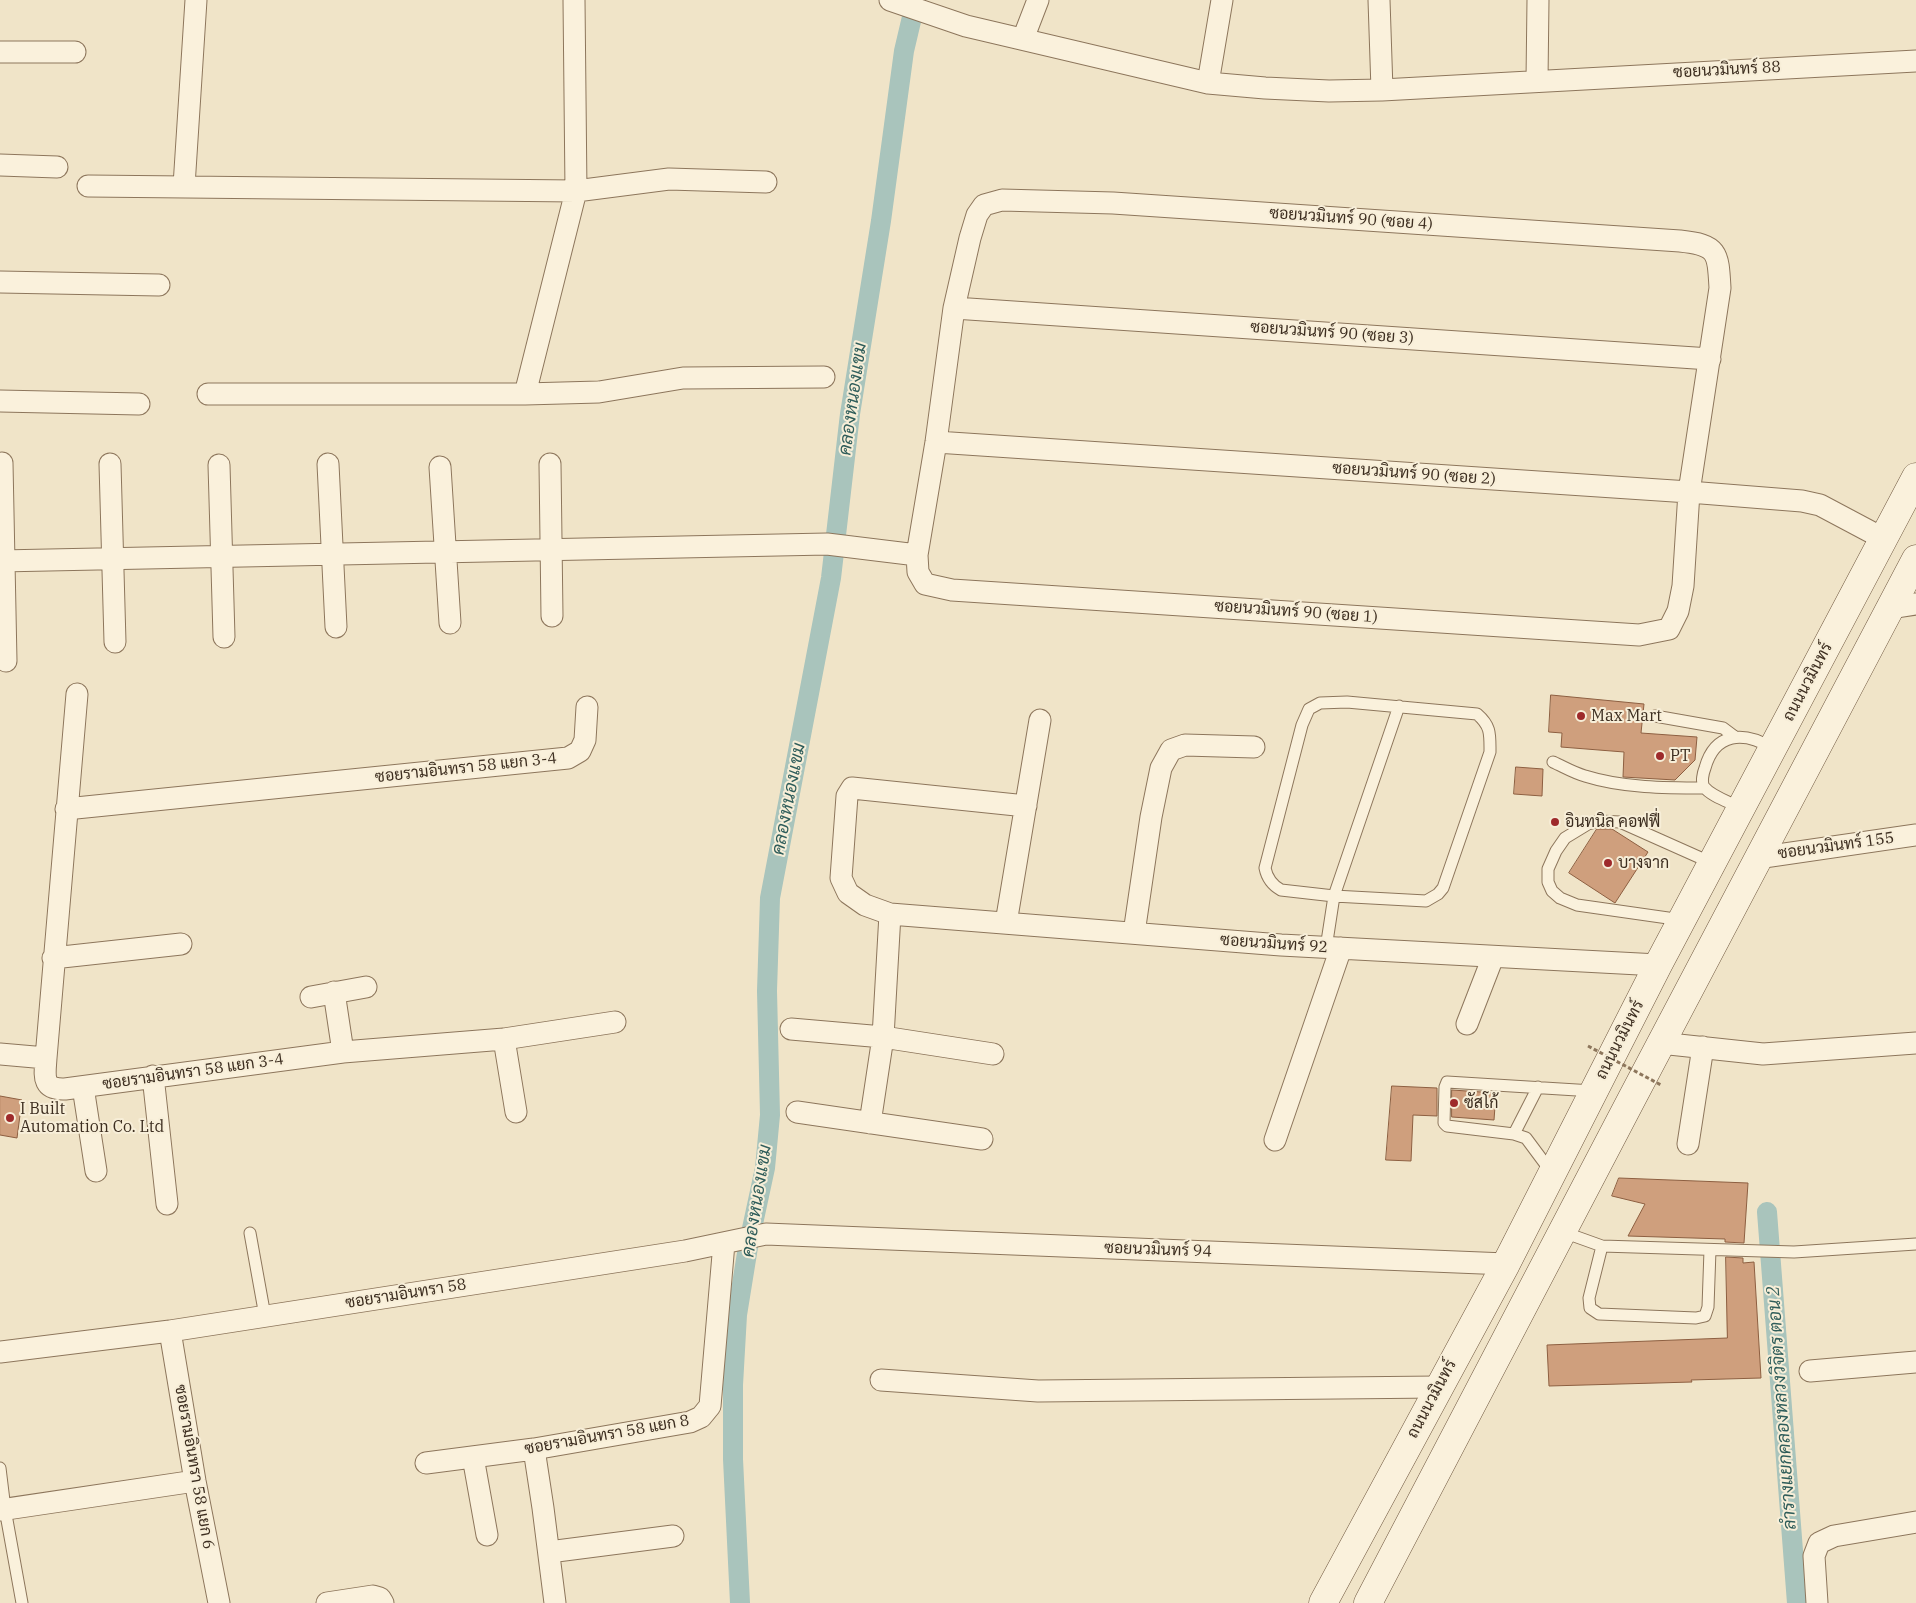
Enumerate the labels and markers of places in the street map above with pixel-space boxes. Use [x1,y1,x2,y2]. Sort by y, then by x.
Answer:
place label: Max Mart [1591,706,1662,726]
marker: Max Mart [1575,710,1587,722]
place label: PT [1670,746,1690,766]
marker: PT [1654,750,1666,762]
place label: อินทนิล คอฟฟี่ [1565,812,1660,832]
marker: อินทนิล คอฟฟี่ [1549,816,1561,828]
place label: บางจาก [1618,853,1669,873]
marker: บางจาก [1602,857,1614,869]
place label: ซัสโก้ [1464,1093,1498,1113]
marker: ซัสโก้ [1448,1097,1460,1109]
place label: I Built Automation Co. Ltd [20,1099,164,1137]
marker: I Built Automation Co. Ltd [4,1112,16,1124]

